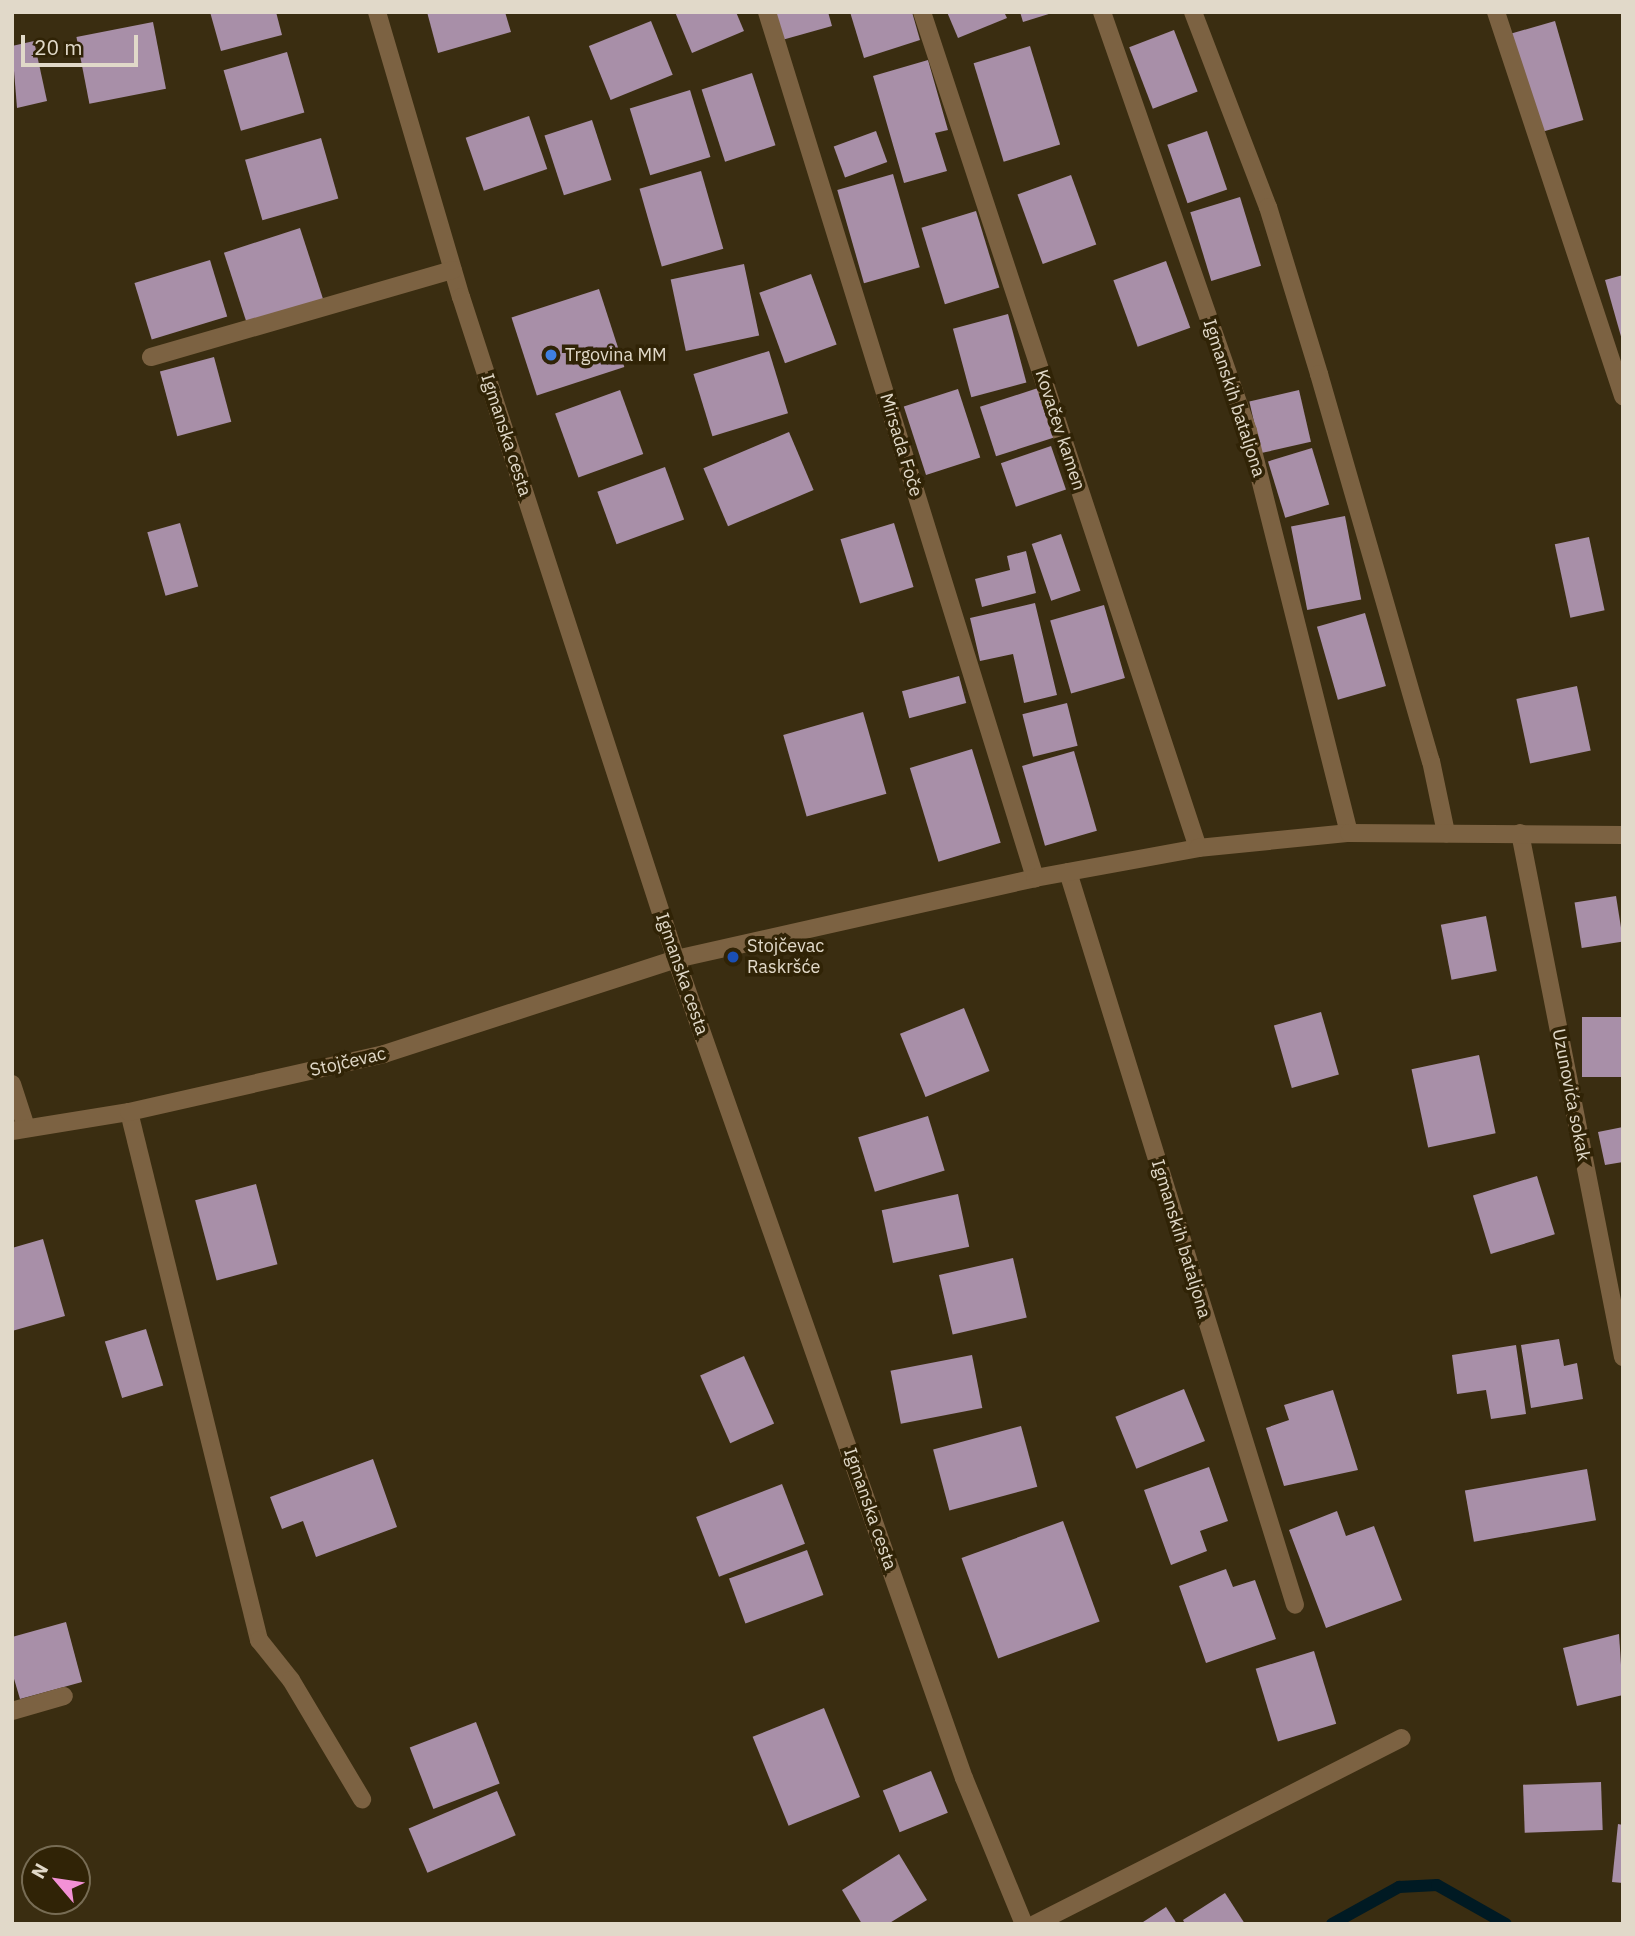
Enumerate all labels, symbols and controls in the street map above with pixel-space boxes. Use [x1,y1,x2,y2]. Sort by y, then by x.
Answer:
scale bar [24,21,142,65]
text: 20 m [34,33,83,61]
street label: Igmanskih bataljona [1198,316,1270,480]
place label: Trgovina MM [565,344,667,366]
marker: Trgovina MM [543,347,559,363]
street label: Kovačev kamen [1030,367,1090,493]
street label: Igmanska cesta [476,371,536,499]
street label: Mirsada Foče [875,391,927,499]
street label: Igmanska cesta [651,910,713,1038]
place label: Stojčevac Raskršće [747,936,824,978]
marker: Stojčevac Raskršće [725,949,741,965]
street label: Uzunovića sokak [1548,1027,1594,1163]
street label: Stojčevac [308,1043,388,1081]
street label: Igmanskih bataljona [1147,1157,1215,1321]
street label: Igmanska cesta [839,1445,901,1573]
north arrow [21,1845,91,1915]
text: N [26,1859,53,1883]

